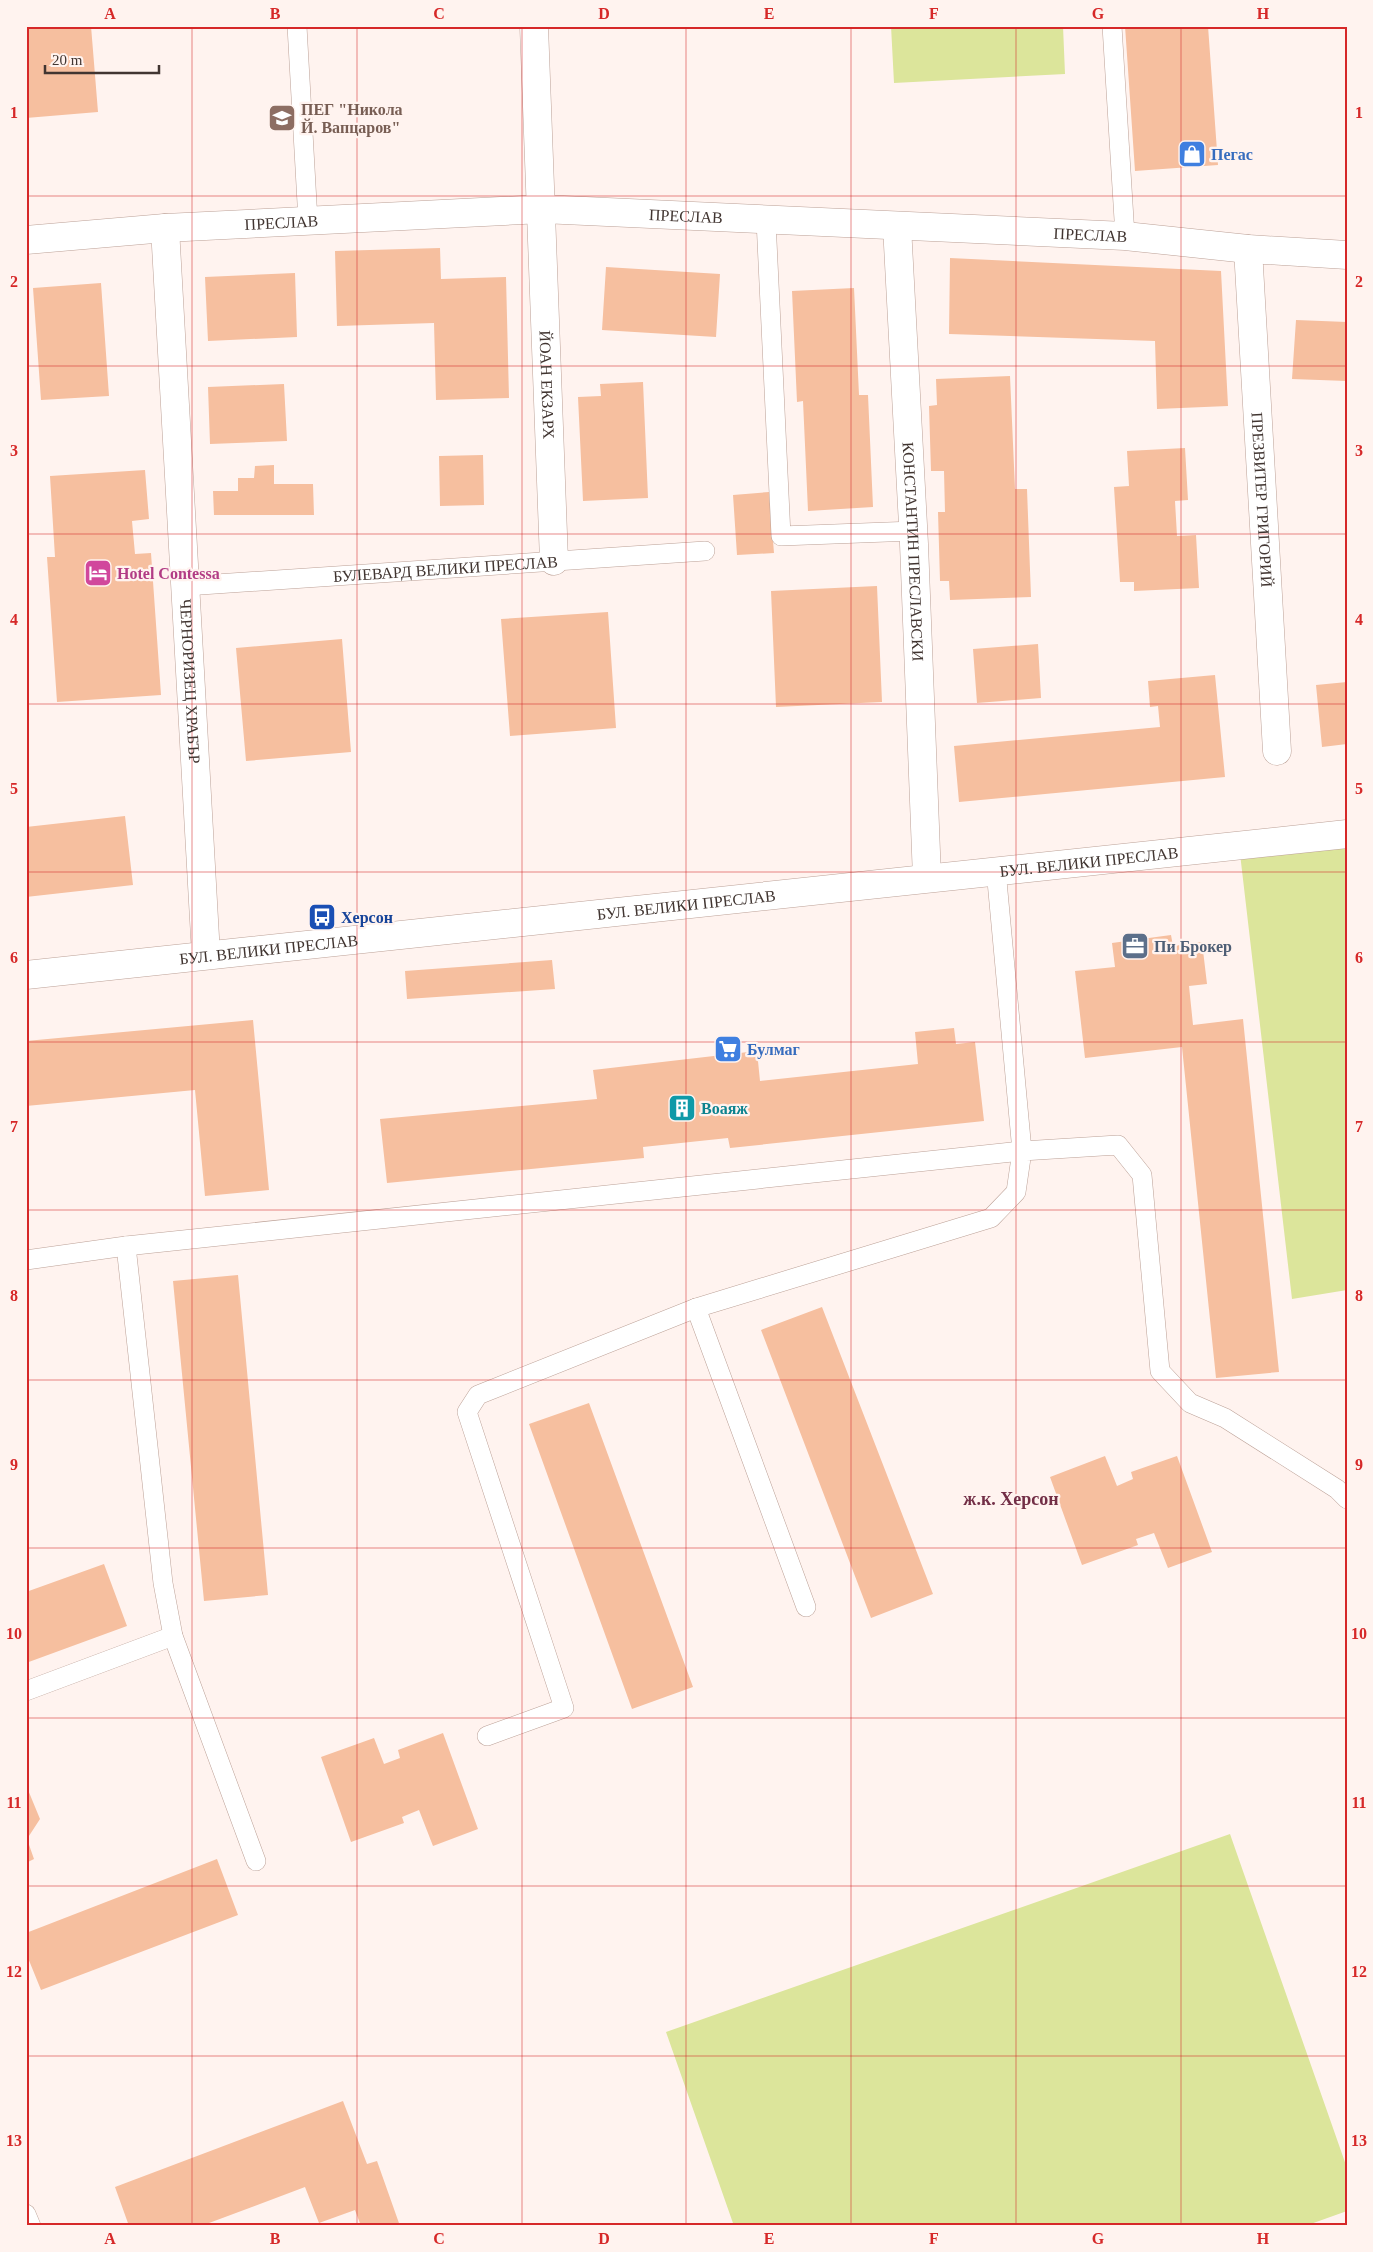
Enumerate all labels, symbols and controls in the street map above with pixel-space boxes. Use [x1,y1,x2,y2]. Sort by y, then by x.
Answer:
text: A [104,5,116,22]
text: B [270,5,281,22]
text: C [433,5,445,22]
text: D [598,5,610,22]
text: E [764,5,774,22]
text: F [929,5,939,22]
text: G [1092,5,1105,22]
text: H [1257,5,1270,22]
scale bar [45,42,159,74]
text: 20 m [52,52,83,68]
place label: ПЕГ "Никола Й. Вапцаров" [301,101,403,137]
school or university icon: ПЕГ "Никола Й. Вапцаров" [267,103,297,133]
text: 1 [10,104,18,121]
text: 1 [1355,104,1363,121]
shop icon: Пегас [1177,139,1207,169]
place label: Пегас [1211,146,1253,163]
street label: ПРЕСЛАВ [649,205,723,226]
street label: ПРЕСЛАВ [244,212,319,232]
street label: ПРЕСЛАВ [1053,224,1128,245]
text: 2 [10,273,18,290]
text: 2 [1355,273,1363,290]
street label: ЙОАН ЕКЗАРХ [537,330,558,440]
street label: ПРЕЗВИТЕР ГРИГОРИЙ [1249,412,1277,588]
street label: КОНСТАНТИН ПРЕСЛАВСКИ [900,441,927,662]
text: 3 [10,442,18,459]
text: 3 [1355,442,1363,459]
street label: БУЛЕВАРД ВЕЛИКИ ПРЕСЛАВ [333,552,558,585]
hotel icon: Hotel Contessa [83,558,113,588]
place label: Hotel Contessa [117,565,220,582]
street label: ЧЕРНОРИЗЕЦ ХРАБЪР [177,599,204,764]
text: 4 [10,611,18,628]
text: 4 [1355,611,1363,628]
text: 5 [10,780,18,797]
text: 5 [1355,780,1363,797]
street label: БУЛ. ВЕЛИКИ ПРЕСЛАВ [999,844,1179,880]
street label: БУЛ. ВЕЛИКИ ПРЕСЛАВ [596,887,776,923]
bus stop icon: Херсон [307,902,337,932]
place label: Херсон [341,909,393,927]
street label: БУЛ. ВЕЛИКИ ПРЕСЛАВ [178,931,359,967]
office icon: Пи Брокер [1120,931,1150,961]
place label: Пи Брокер [1154,938,1232,956]
text: 6 [10,949,18,966]
text: 6 [1355,949,1363,966]
supermarket icon: Булмаг [713,1034,743,1064]
place label: Булмаг [747,1041,800,1059]
building icon: Воаяж [667,1093,697,1123]
place label: Воаяж [701,1100,748,1117]
text: 7 [10,1118,18,1135]
text: 7 [1355,1118,1363,1135]
text: 8 [10,1287,18,1304]
text: 8 [1355,1287,1363,1304]
text: 9 [10,1456,18,1473]
text: 9 [1355,1456,1363,1473]
district label: ж.к. Херсон [963,1489,1059,1509]
text: 10 [6,1625,22,1642]
text: 10 [1351,1625,1367,1642]
text: 11 [6,1794,22,1811]
text: 11 [1351,1794,1367,1811]
text: 12 [6,1963,22,1980]
text: 12 [1351,1963,1367,1980]
text: 13 [6,2132,22,2149]
text: 13 [1351,2132,1367,2149]
text: A [104,2230,116,2247]
text: B [270,2230,281,2247]
text: C [433,2230,445,2247]
text: D [598,2230,610,2247]
text: E [764,2230,774,2247]
text: F [929,2230,939,2247]
text: G [1092,2230,1105,2247]
text: H [1257,2230,1270,2247]

